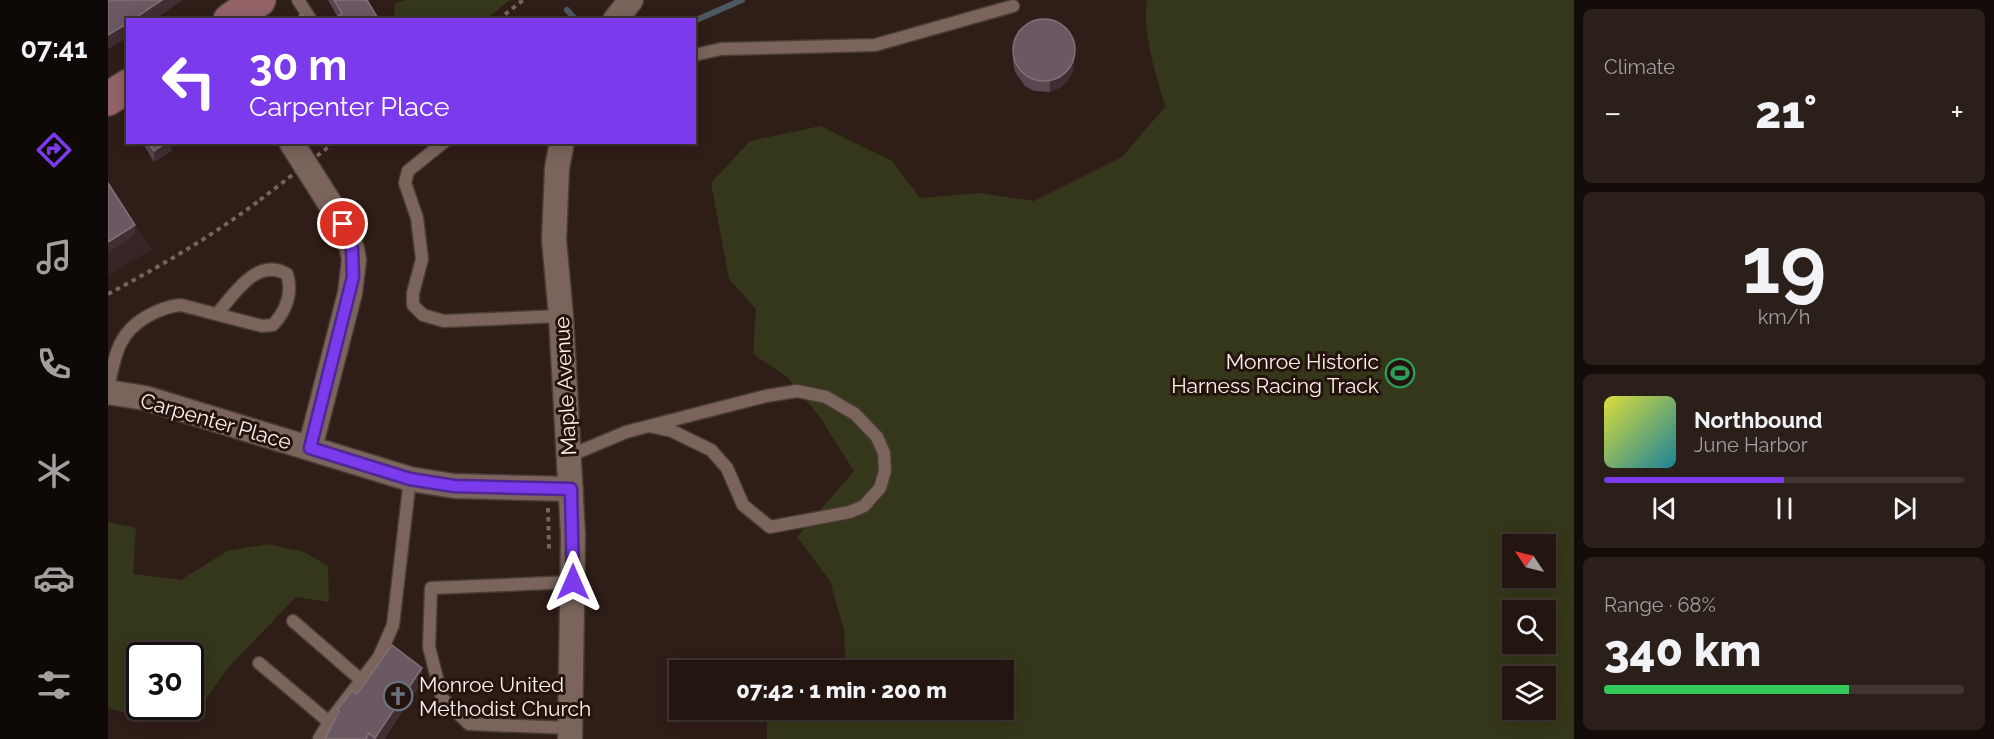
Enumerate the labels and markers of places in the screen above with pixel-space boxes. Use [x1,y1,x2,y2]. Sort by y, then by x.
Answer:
pin [317,198,368,249]
place label: Monroe Historic Harness Racing Track [1171,349,1379,398]
sports icon: Monroe Historic Harness Racing Track [1384,357,1416,389]
place label: Monroe United Methodist Church [419,672,591,721]
church icon: Monroe United Methodist Church [382,680,414,712]

